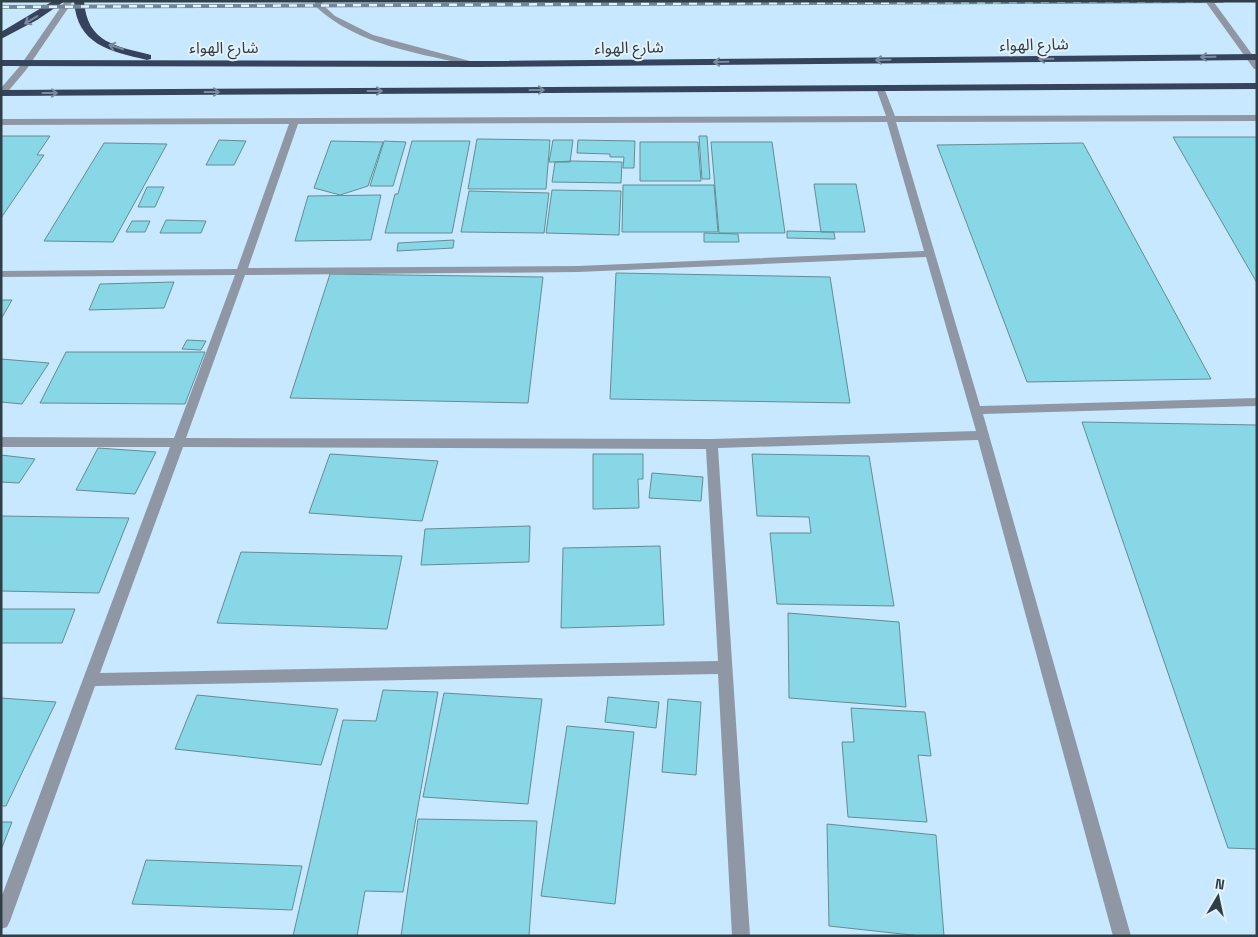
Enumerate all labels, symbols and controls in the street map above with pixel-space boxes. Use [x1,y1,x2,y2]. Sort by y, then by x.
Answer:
one-way arrow [25,15,39,25]
street label: شارع الهواء [999,33,1069,58]
street label: شارع الهواء [594,36,664,61]
street label: شارع الهواء [189,37,259,60]
one-way arrow [108,42,124,52]
one-way arrow [1200,52,1216,62]
one-way arrow [1038,54,1054,64]
one-way arrow [875,55,892,65]
one-way arrow [713,57,729,67]
one-way arrow [529,85,545,95]
one-way arrow [366,86,383,96]
one-way arrow [204,87,220,97]
one-way arrow [42,88,58,98]
north arrow [1193,872,1243,922]
text: N [1214,875,1226,894]

